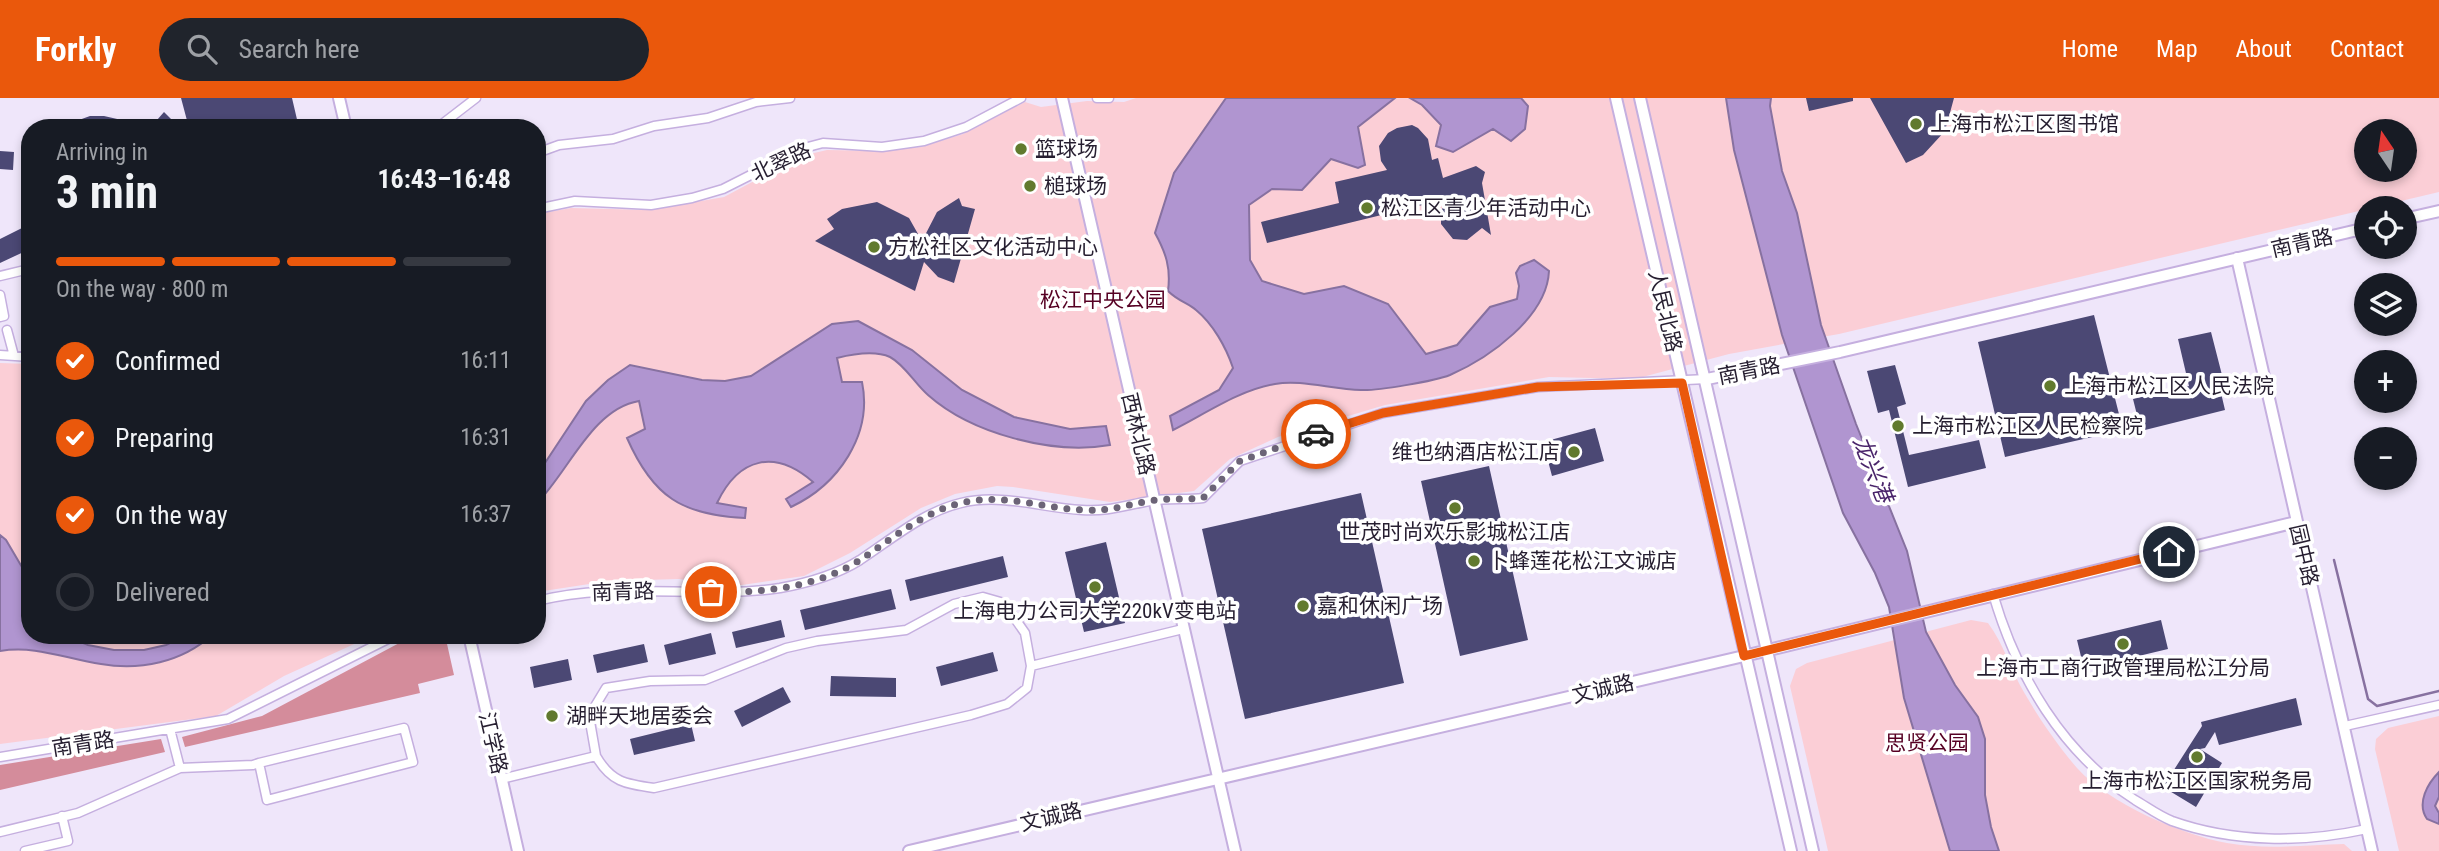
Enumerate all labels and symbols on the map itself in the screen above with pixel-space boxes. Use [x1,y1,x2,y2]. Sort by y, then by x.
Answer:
place label: 上海市松江区图书馆 [1930,112,2119,136]
marker: 上海市松江区图书馆 [1908,116,1924,132]
north arrow [2354,119,2417,182]
place label: 篮球场 [1035,137,1098,161]
street label: 北翠路 [747,138,815,186]
marker: 篮球场 [1013,141,1029,157]
place label: 槌球场 [1044,174,1107,198]
marker: 槌球场 [1022,178,1038,194]
place label: 松江区青少年活动中心 [1381,196,1591,220]
marker: 松江区青少年活动中心 [1359,200,1375,216]
street label: 南青路 [2269,224,2335,262]
place label: 方松社区文化活动中心 [888,235,1098,259]
marker: 方松社区文化活动中心 [866,239,882,255]
street label: 人民北路 [1644,267,1686,355]
park label: 松江中央公园 [1040,288,1166,312]
street label: 南青路 [1716,353,1782,389]
place label: 上海市松江区人民法院 [2064,374,2274,398]
marker: 上海市松江区人民法院 [2042,378,2058,394]
street label: 西林北路 [1117,390,1159,478]
courier [1281,399,1351,469]
place label: 上海市松江区人民检察院 [1912,414,2143,438]
marker: 上海市松江区人民检察院 [1890,418,1906,434]
water label: 龙兴港 [1847,432,1899,509]
place label: 维也纳酒店松江店 [1392,440,1560,464]
marker: 维也纳酒店松江店 [1566,444,1582,460]
marker: 世茂时尚欢乐影城松江店 [1447,500,1463,516]
place label: 世茂时尚欢乐影城松江店 [1340,520,1571,544]
pin [2139,522,2199,582]
street label: 园中路 [2285,522,2323,588]
place label: 卜蜂莲花松江文诚店 [1488,549,1677,573]
marker: 卜蜂莲花松江文诚店 [1466,553,1482,569]
pin [681,562,741,622]
street label: 南青路 [591,579,655,605]
marker: 上海电力公司大学220kV变电站 [1087,579,1103,595]
place label: 嘉和休闲广场 [1317,594,1443,618]
marker: 嘉和休闲广场 [1295,598,1311,614]
place label: 上海电力公司大学220kV变电站 [953,599,1237,623]
marker: 上海市工商行政管理局松江分局 [2115,636,2131,652]
place label: 上海市工商行政管理局松江分局 [1976,656,2270,680]
street label: 文诚路 [1570,670,1636,708]
place label: 湖畔天地居委会 [566,704,713,728]
marker: 湖畔天地居委会 [544,708,560,724]
street label: 江学路 [474,710,512,776]
street label: 南青路 [50,727,116,761]
park label: 思贤公园 [1885,731,1969,755]
marker: 上海市松江区国家税务局 [2189,749,2205,765]
place label: 上海市松江区国家税务局 [2082,769,2313,793]
street label: 文诚路 [1018,798,1084,836]

